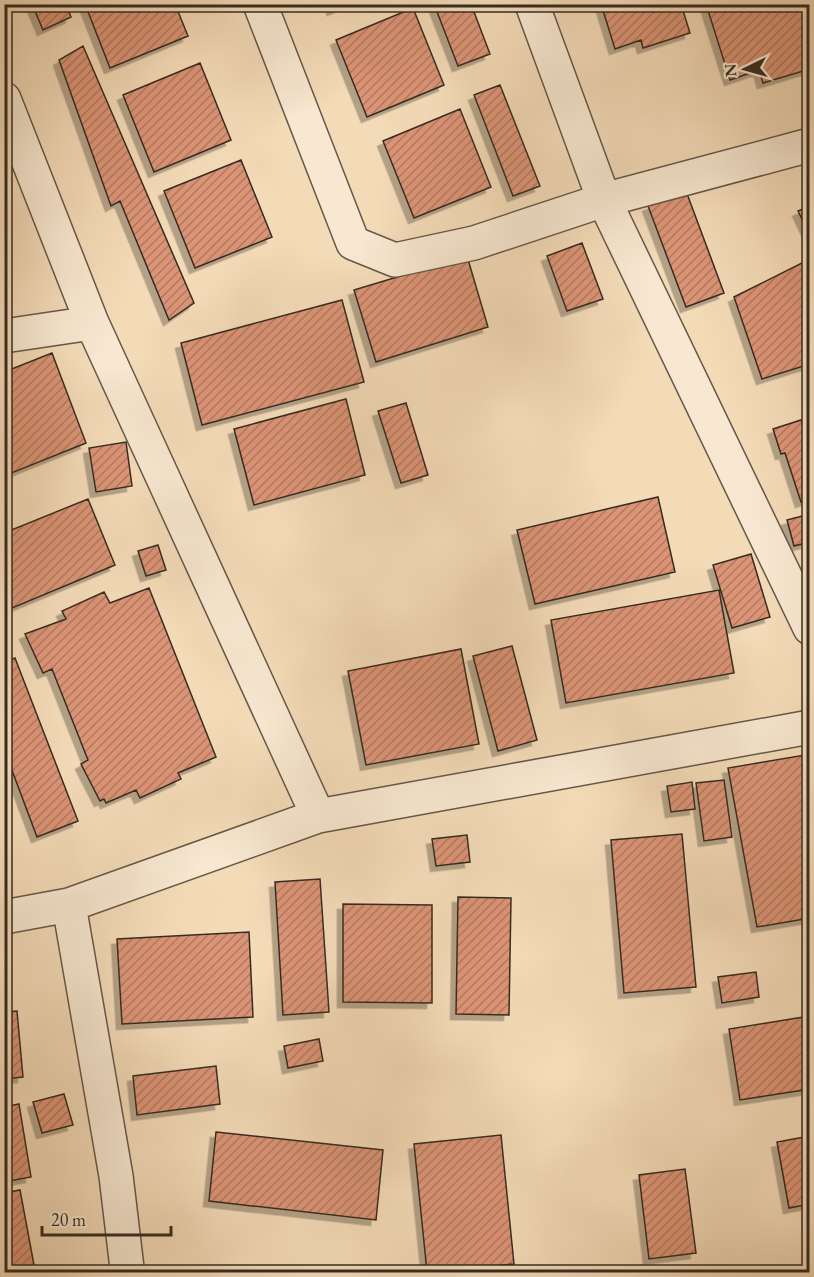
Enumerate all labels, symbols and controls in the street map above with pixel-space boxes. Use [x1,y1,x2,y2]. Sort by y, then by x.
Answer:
north arrow [715,39,775,99]
text: N [720,63,742,78]
scale bar [42,1199,171,1237]
text: 20 m [51,1208,86,1231]

